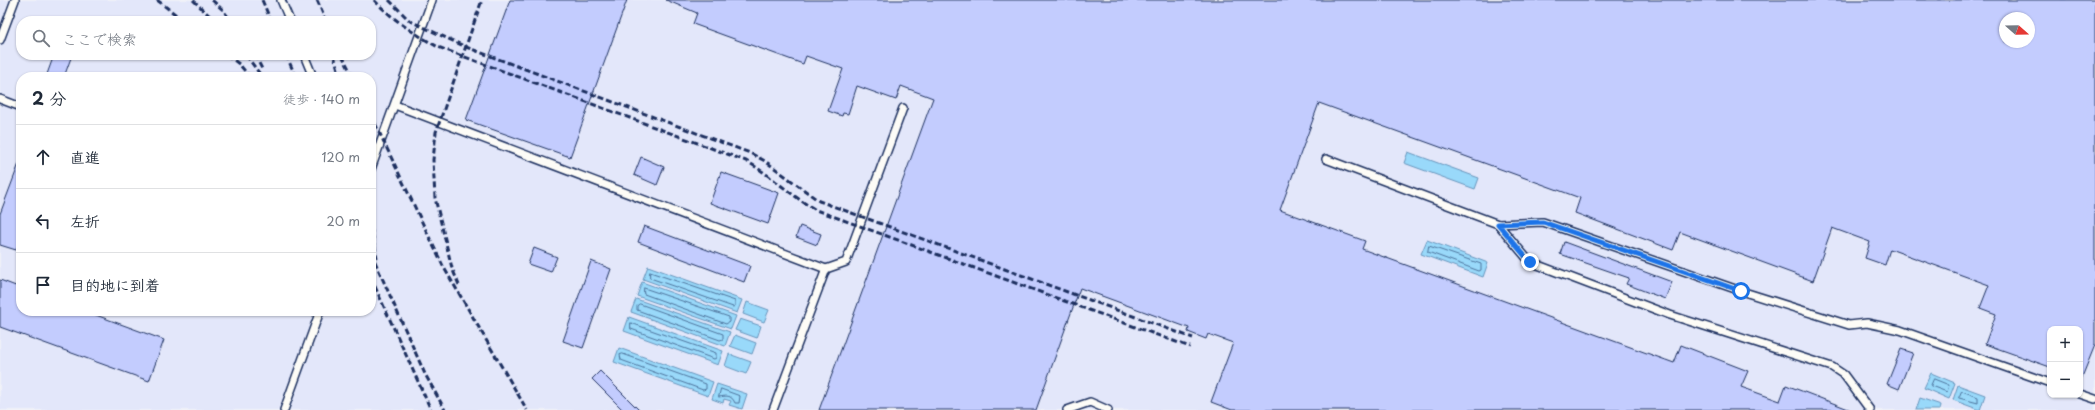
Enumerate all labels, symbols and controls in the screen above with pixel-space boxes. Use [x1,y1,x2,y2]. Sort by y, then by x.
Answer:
north arrow [1999,12,2035,48]
search box [16,16,376,60]
icon: search [30,27,52,49]
text: ここで検索 [62,27,137,50]
text: 2 分 [32,85,66,111]
text: 徒歩 · 140 m [283,89,360,108]
text: 直進 [70,145,100,168]
icon: ahead [32,146,54,168]
text: 120 m [321,147,360,166]
text: 左折 [70,209,100,232]
icon: left [32,210,54,232]
text: 20 m [326,211,360,230]
route end [1521,253,1539,271]
text: 目的地に到着 [70,273,160,296]
icon: arrive [32,274,54,296]
route start [1732,282,1750,300]
map controls [2047,326,2083,398]
button: + [2047,326,2083,362]
button: − [2047,362,2083,398]

